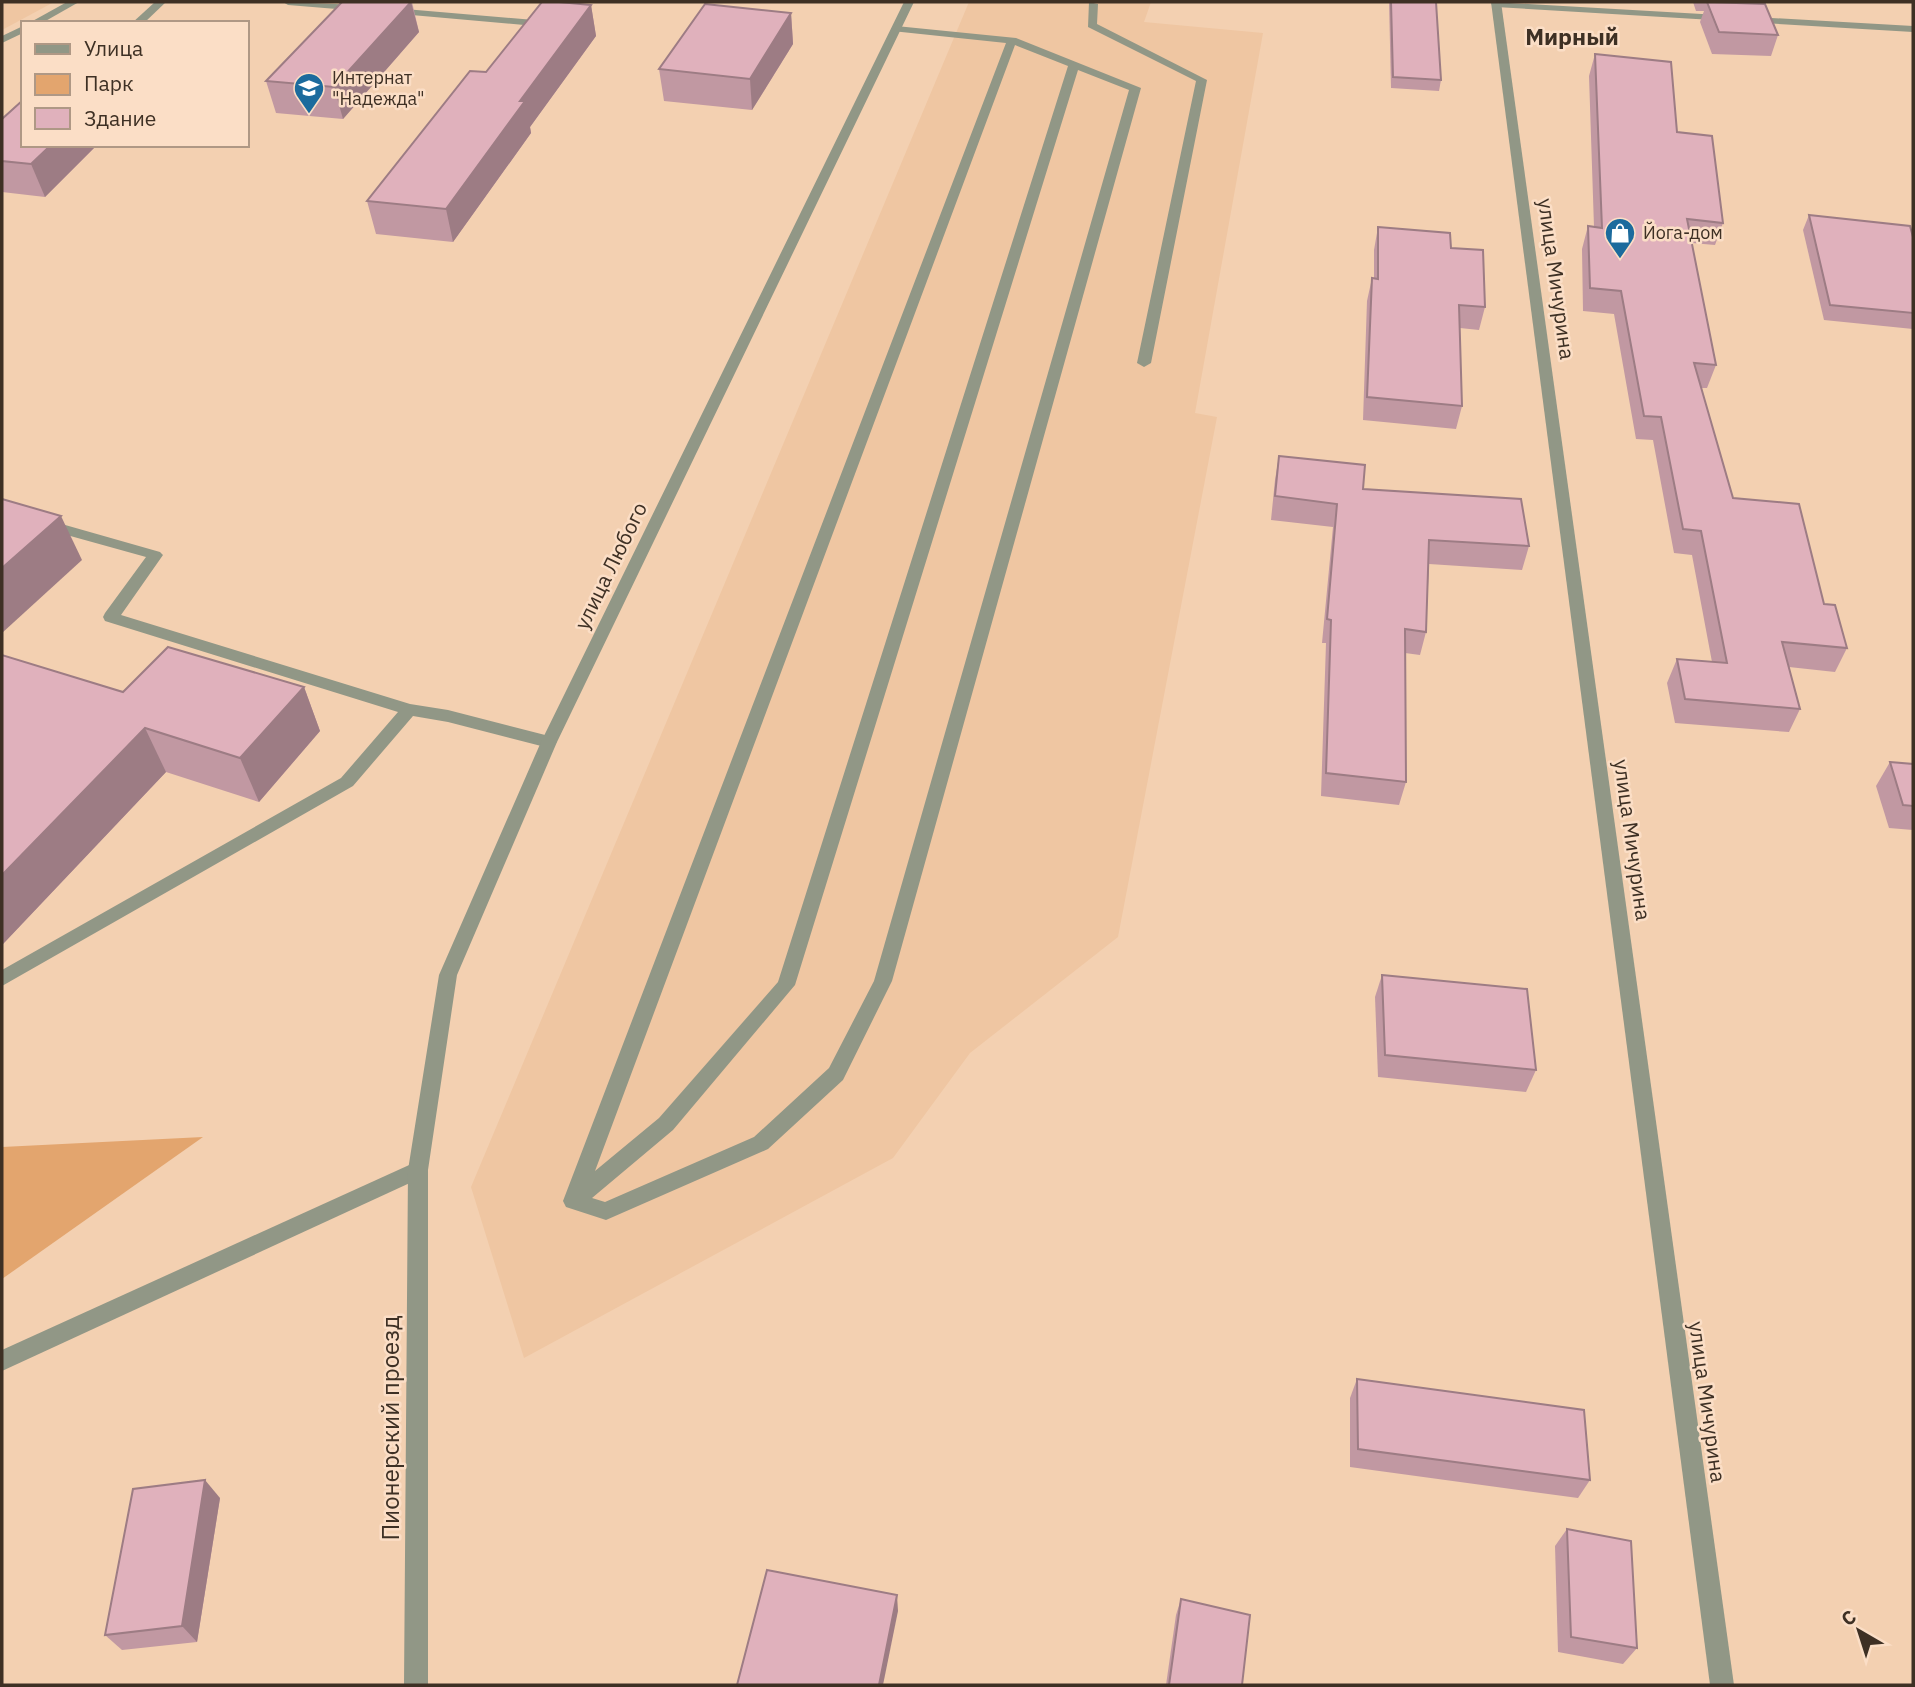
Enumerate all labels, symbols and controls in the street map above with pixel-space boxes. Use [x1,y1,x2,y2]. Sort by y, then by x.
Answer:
legend [21,21,248,147]
district label: Мирный [1525,21,1619,51]
text: Улица [84,34,143,62]
place label: Интернат "Надежда" [332,66,424,110]
text: Парк [84,69,134,97]
school or university icon: Интернат "Надежда" [292,71,326,115]
text: Здание [84,104,156,132]
street label: улица Мичурина [1532,196,1582,361]
shop icon: Йога-дом [1603,216,1637,260]
place label: Йога-дом [1643,221,1723,244]
street label: улица Любого [567,497,653,634]
street label: улица Мичурина [1608,757,1658,922]
street label: Пионерский проезд [374,1315,406,1541]
street label: улица Мичурина [1683,1319,1733,1484]
north arrow [1824,1596,1894,1666]
text: С [1836,1605,1861,1631]

